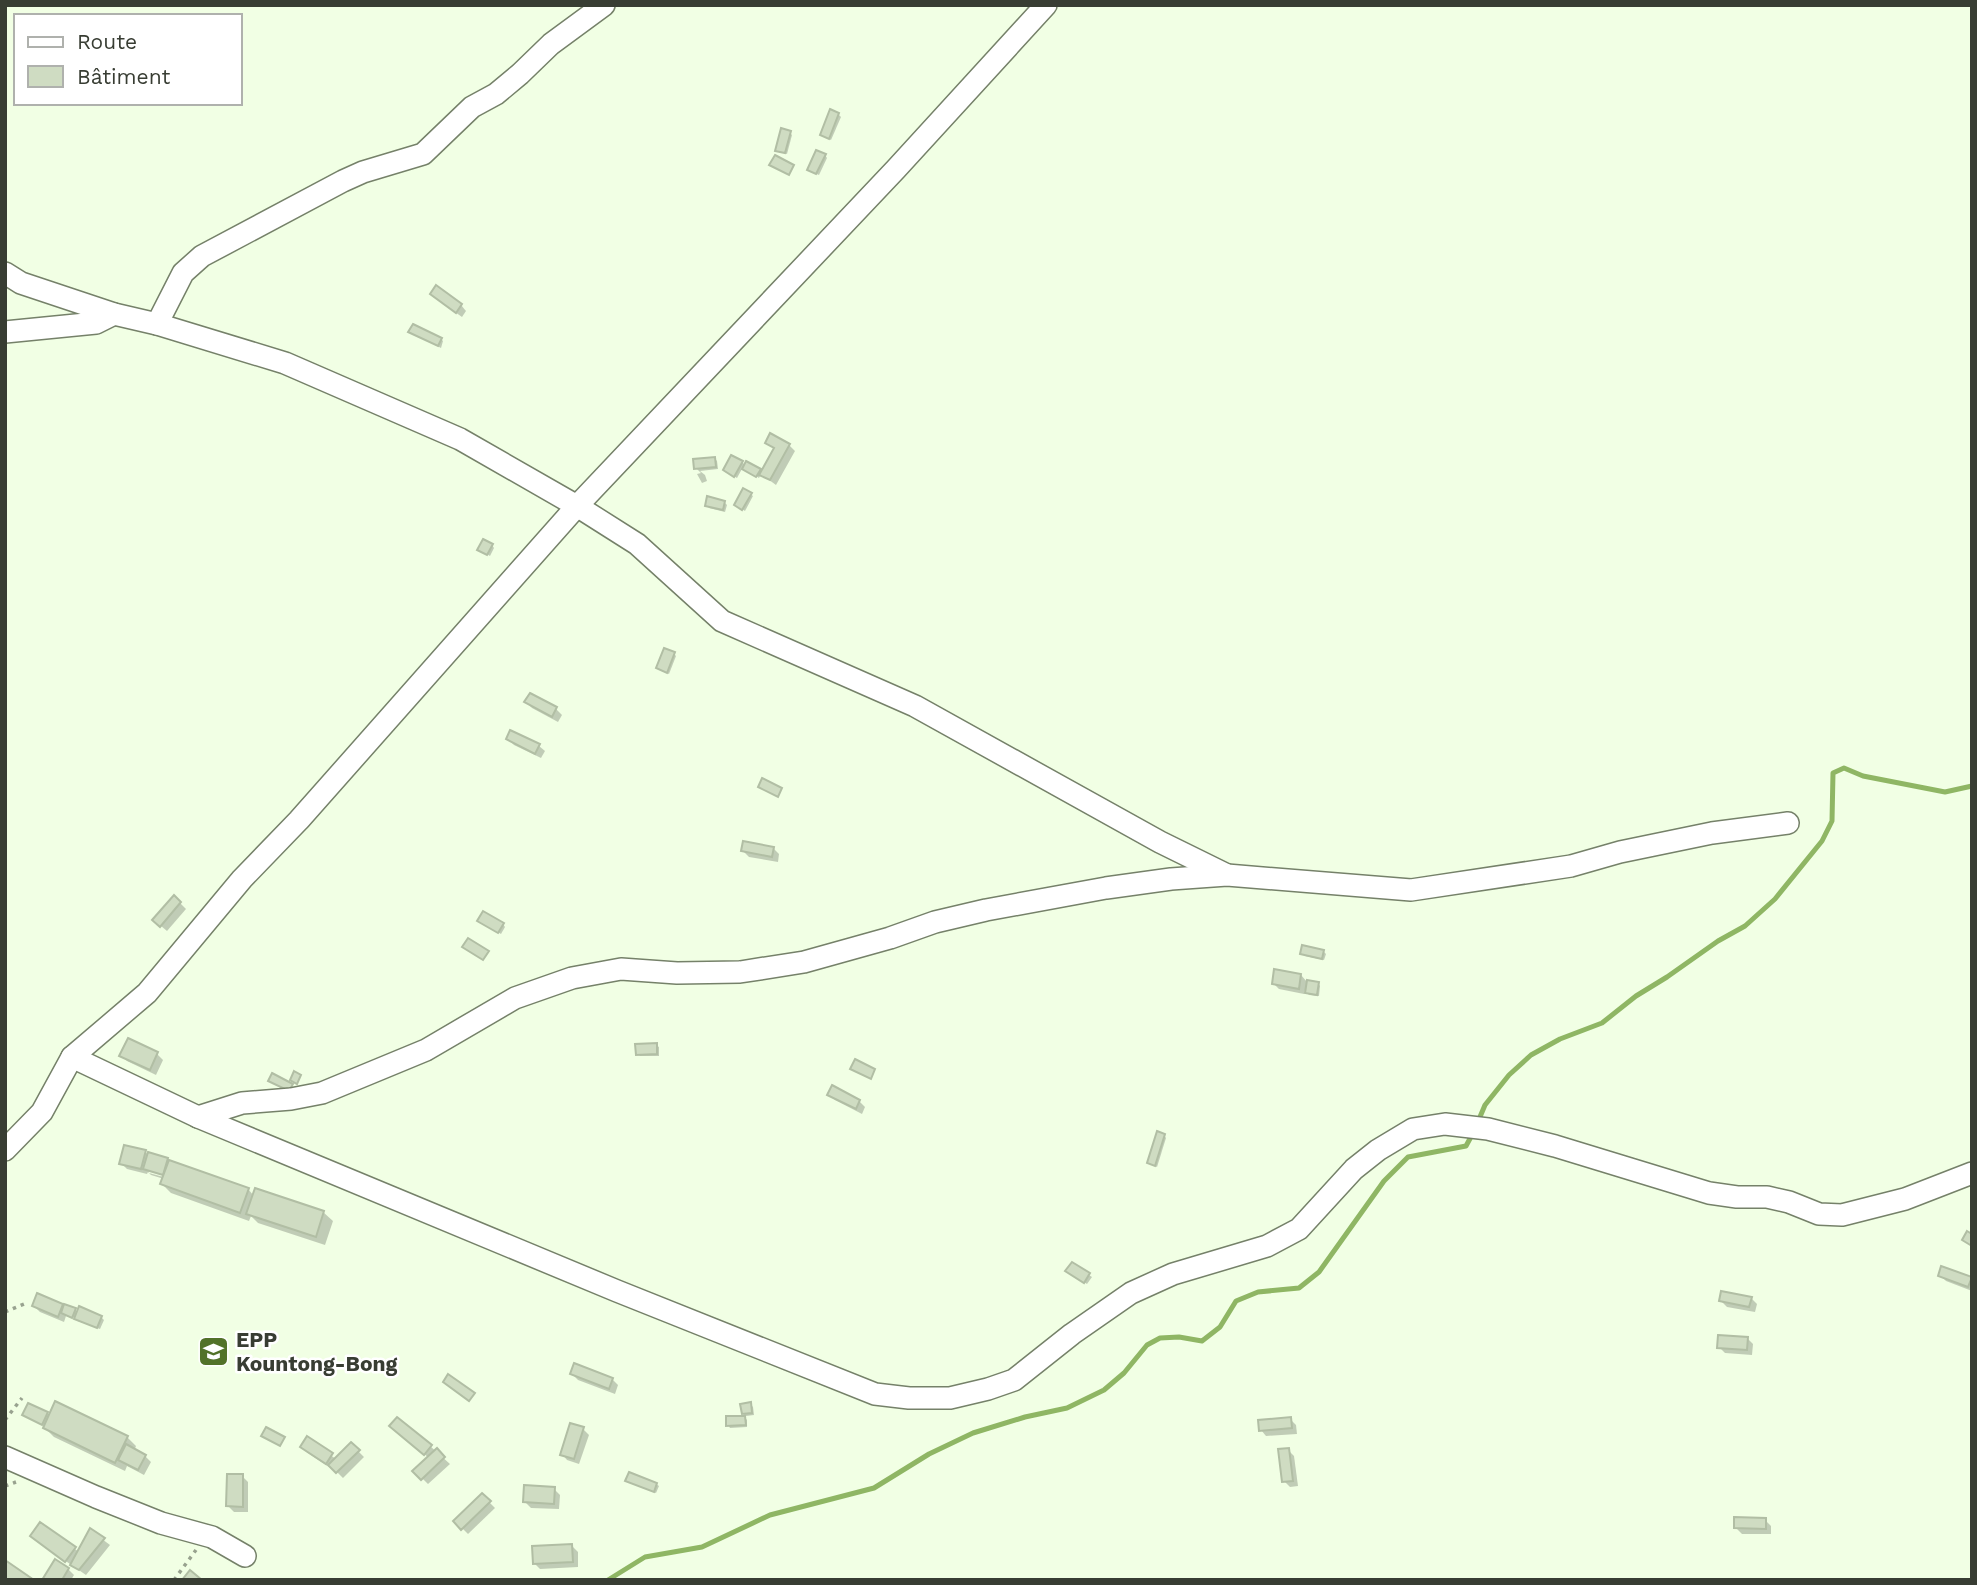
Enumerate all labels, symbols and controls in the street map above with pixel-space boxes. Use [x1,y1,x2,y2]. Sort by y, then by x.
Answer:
legend [14,14,242,105]
text: Route [77,29,137,54]
text: Bâtiment [77,64,171,89]
place label: EPP Kountong-Bong [236,1327,398,1376]
school or university icon: EPP Kountong-Bong [196,1334,230,1368]

